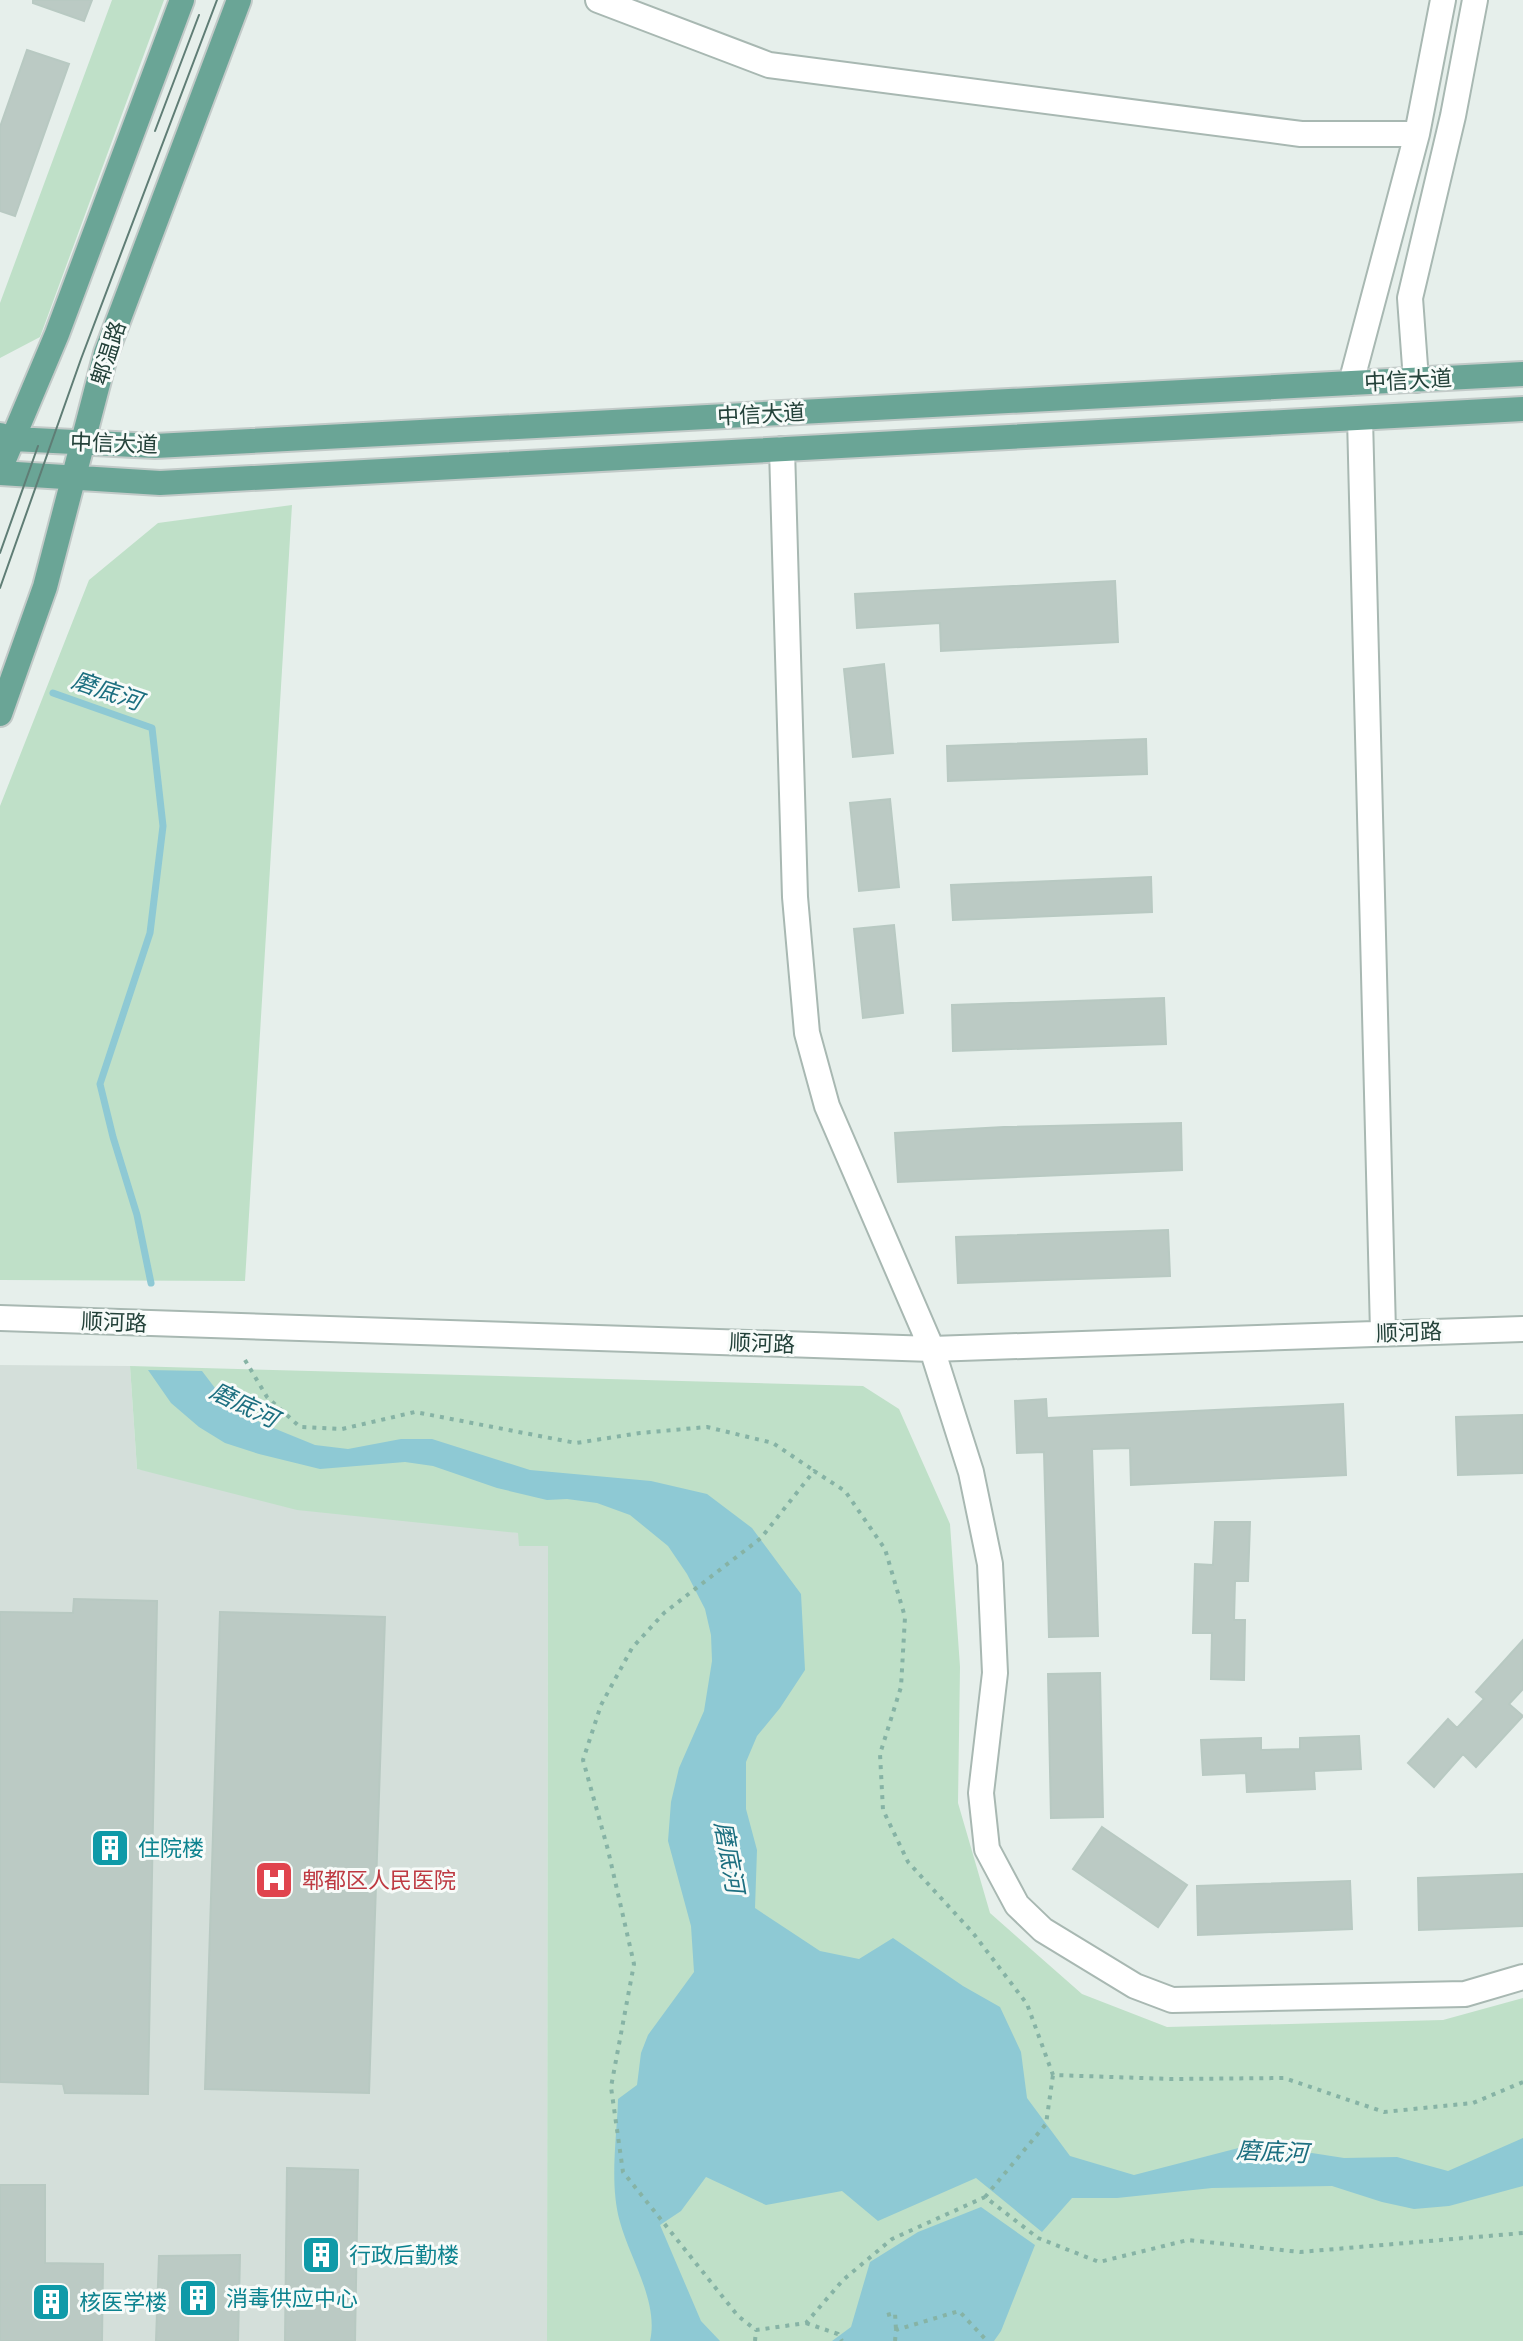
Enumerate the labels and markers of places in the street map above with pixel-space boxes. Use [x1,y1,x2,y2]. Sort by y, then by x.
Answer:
building icon: 住院楼 [89,1827,131,1869]
place label: 住院楼 [138,1835,204,1862]
hospital icon: 郫都区人民医院 [253,1859,295,1901]
place label: 郫都区人民医院 [302,1867,456,1894]
building icon: 行政后勤楼 [300,2234,342,2276]
place label: 行政后勤楼 [349,2242,459,2269]
building icon: 消毒供应中心 [177,2277,219,2319]
building icon: 核医学楼 [30,2281,72,2323]
place label: 消毒供应中心 [226,2285,358,2312]
place label: 核医学楼 [79,2289,167,2316]

